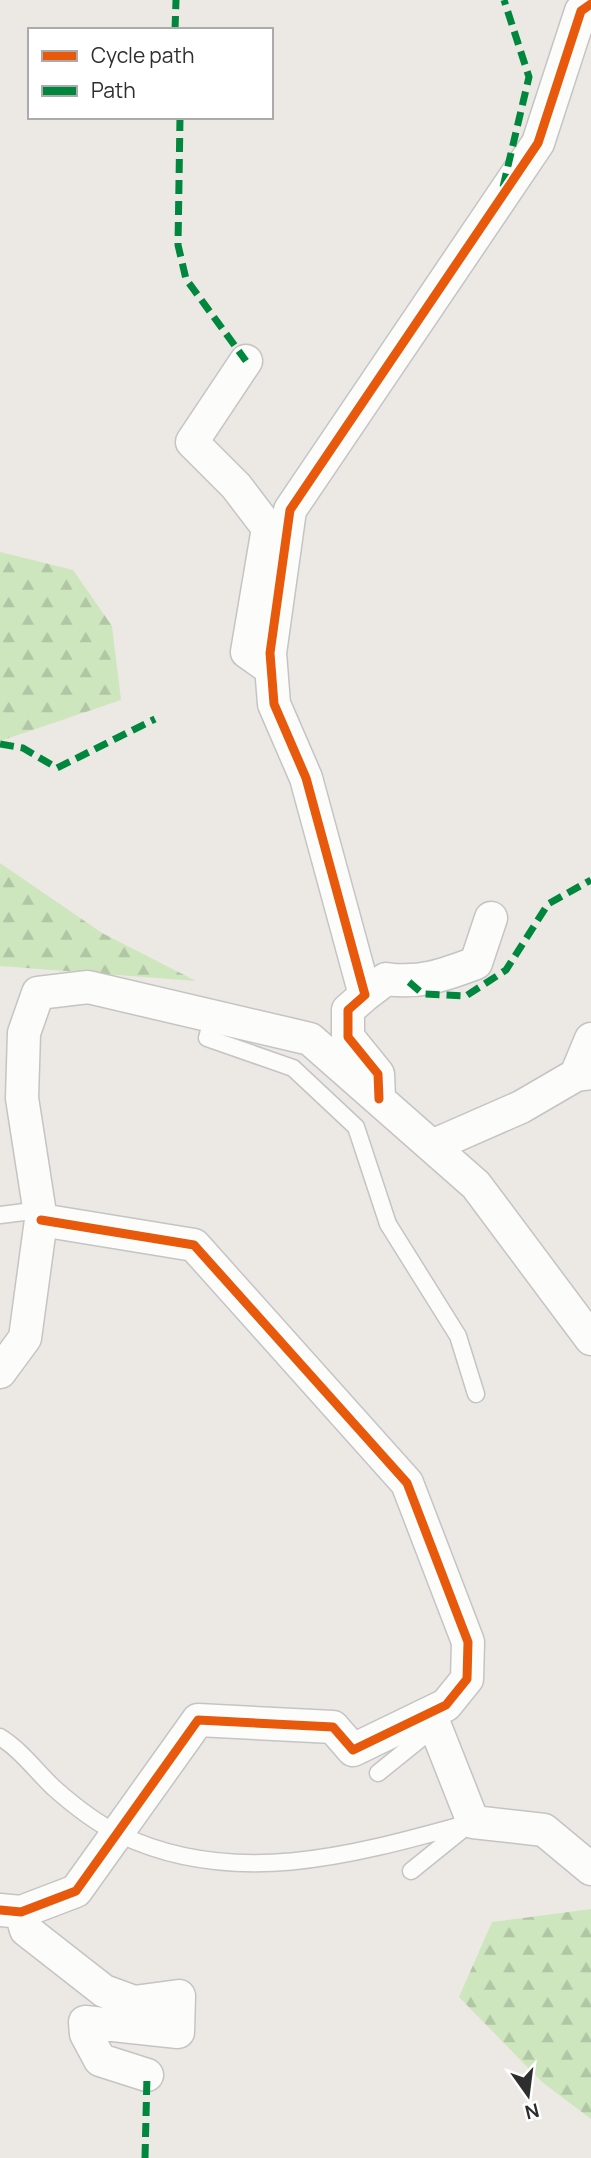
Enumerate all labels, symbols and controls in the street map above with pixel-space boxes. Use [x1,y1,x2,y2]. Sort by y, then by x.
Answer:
legend [28,28,273,119]
text: Cycle path [91,41,194,69]
text: Path [91,76,136,104]
north arrow [493,2060,563,2130]
text: N [522,2097,542,2126]

